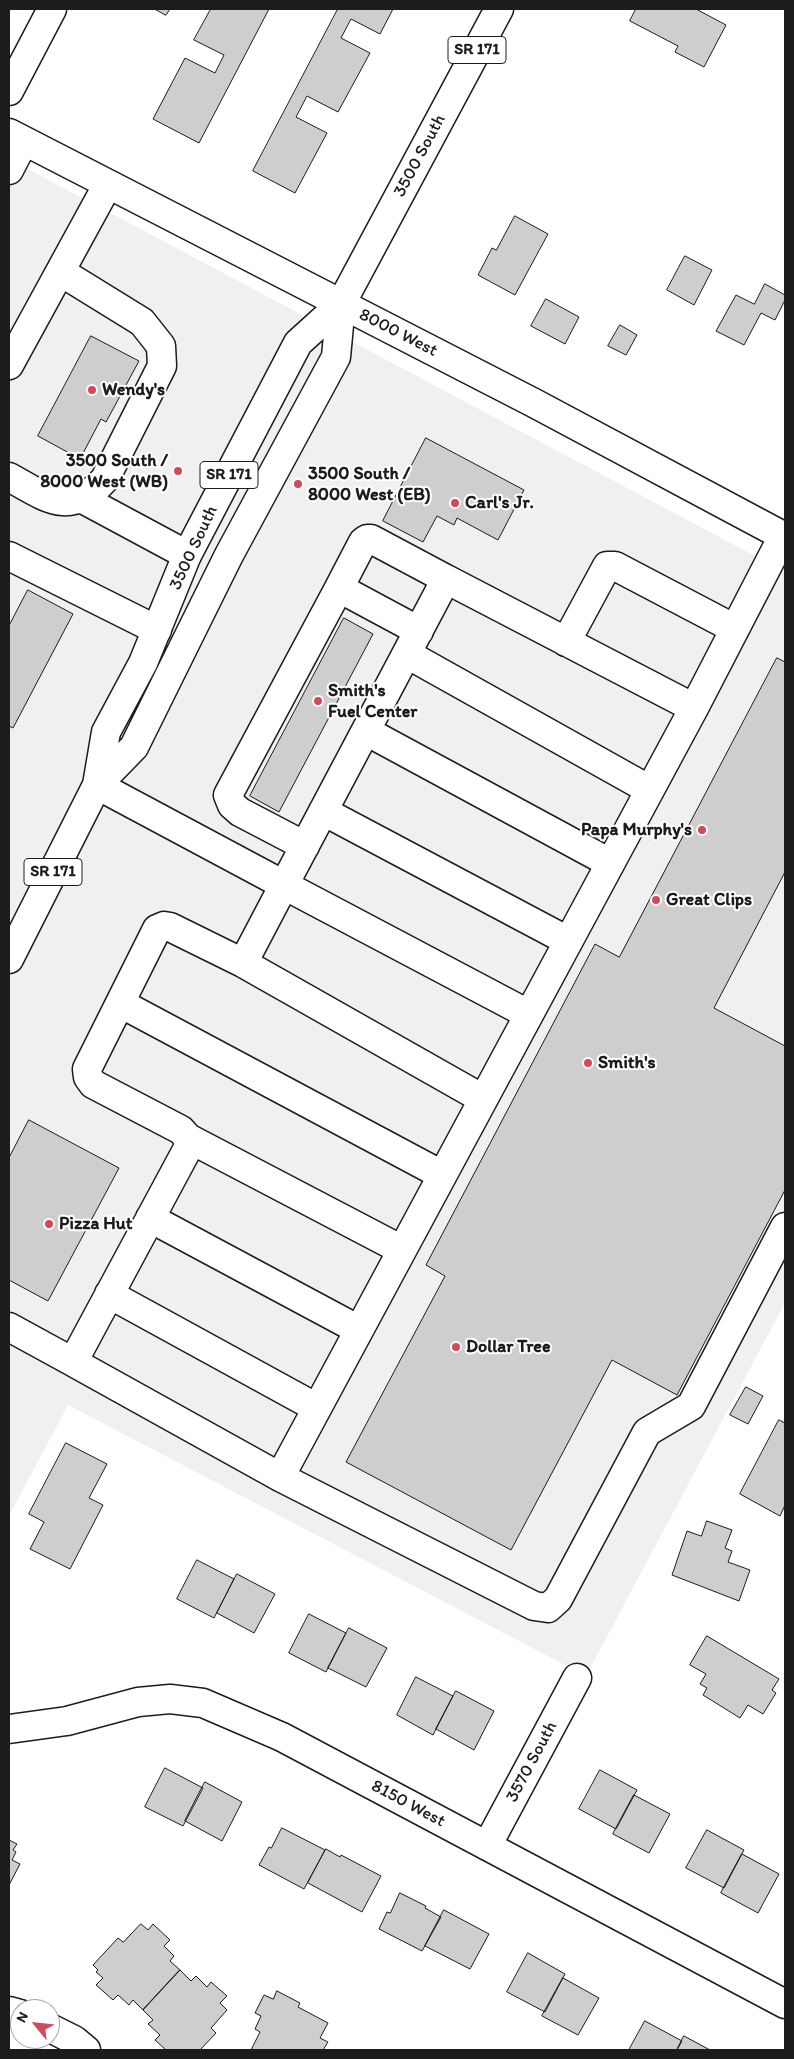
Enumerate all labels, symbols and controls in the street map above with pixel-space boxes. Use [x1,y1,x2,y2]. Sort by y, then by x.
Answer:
road number: SR 171 [448,36,506,64]
street label: 3500 South [389,111,451,201]
street label: 8000 West [355,304,441,362]
place label: Wendy's [102,379,165,401]
marker: Wendy's [86,384,98,396]
place label: 3500 South / 8000 West (WB) [40,450,168,492]
road number: SR 171 [200,462,258,488]
place label: 3500 South / 8000 West (EB) [308,463,431,506]
marker: 3500 South / 8000 West (WB) [172,465,184,477]
marker: 3500 South / 8000 West (EB) [292,478,304,490]
place label: Carl's Jr. [465,492,534,514]
marker: Carl's Jr. [449,497,461,509]
street label: 3500 South [165,502,223,594]
place label: Smith's Fuel Center [328,680,417,722]
marker: Smith's Fuel Center [312,695,324,707]
place label: Papa Murphy's [581,819,692,841]
marker: Papa Murphy's [696,824,708,836]
road number: SR 171 [24,859,82,886]
place label: Great Clips [666,889,752,911]
marker: Great Clips [650,894,662,906]
place label: Smith's [598,1052,656,1074]
marker: Smith's [582,1057,594,1069]
place label: Pizza Hut [59,1213,133,1235]
marker: Pizza Hut [43,1218,55,1230]
place label: Dollar Tree [466,1336,550,1358]
marker: Dollar Tree [450,1341,462,1353]
street label: 3570 South [502,1718,562,1806]
street label: 8150 West [367,1775,449,1833]
north arrow [10,1999,60,2049]
text: N [12,2009,32,2025]

